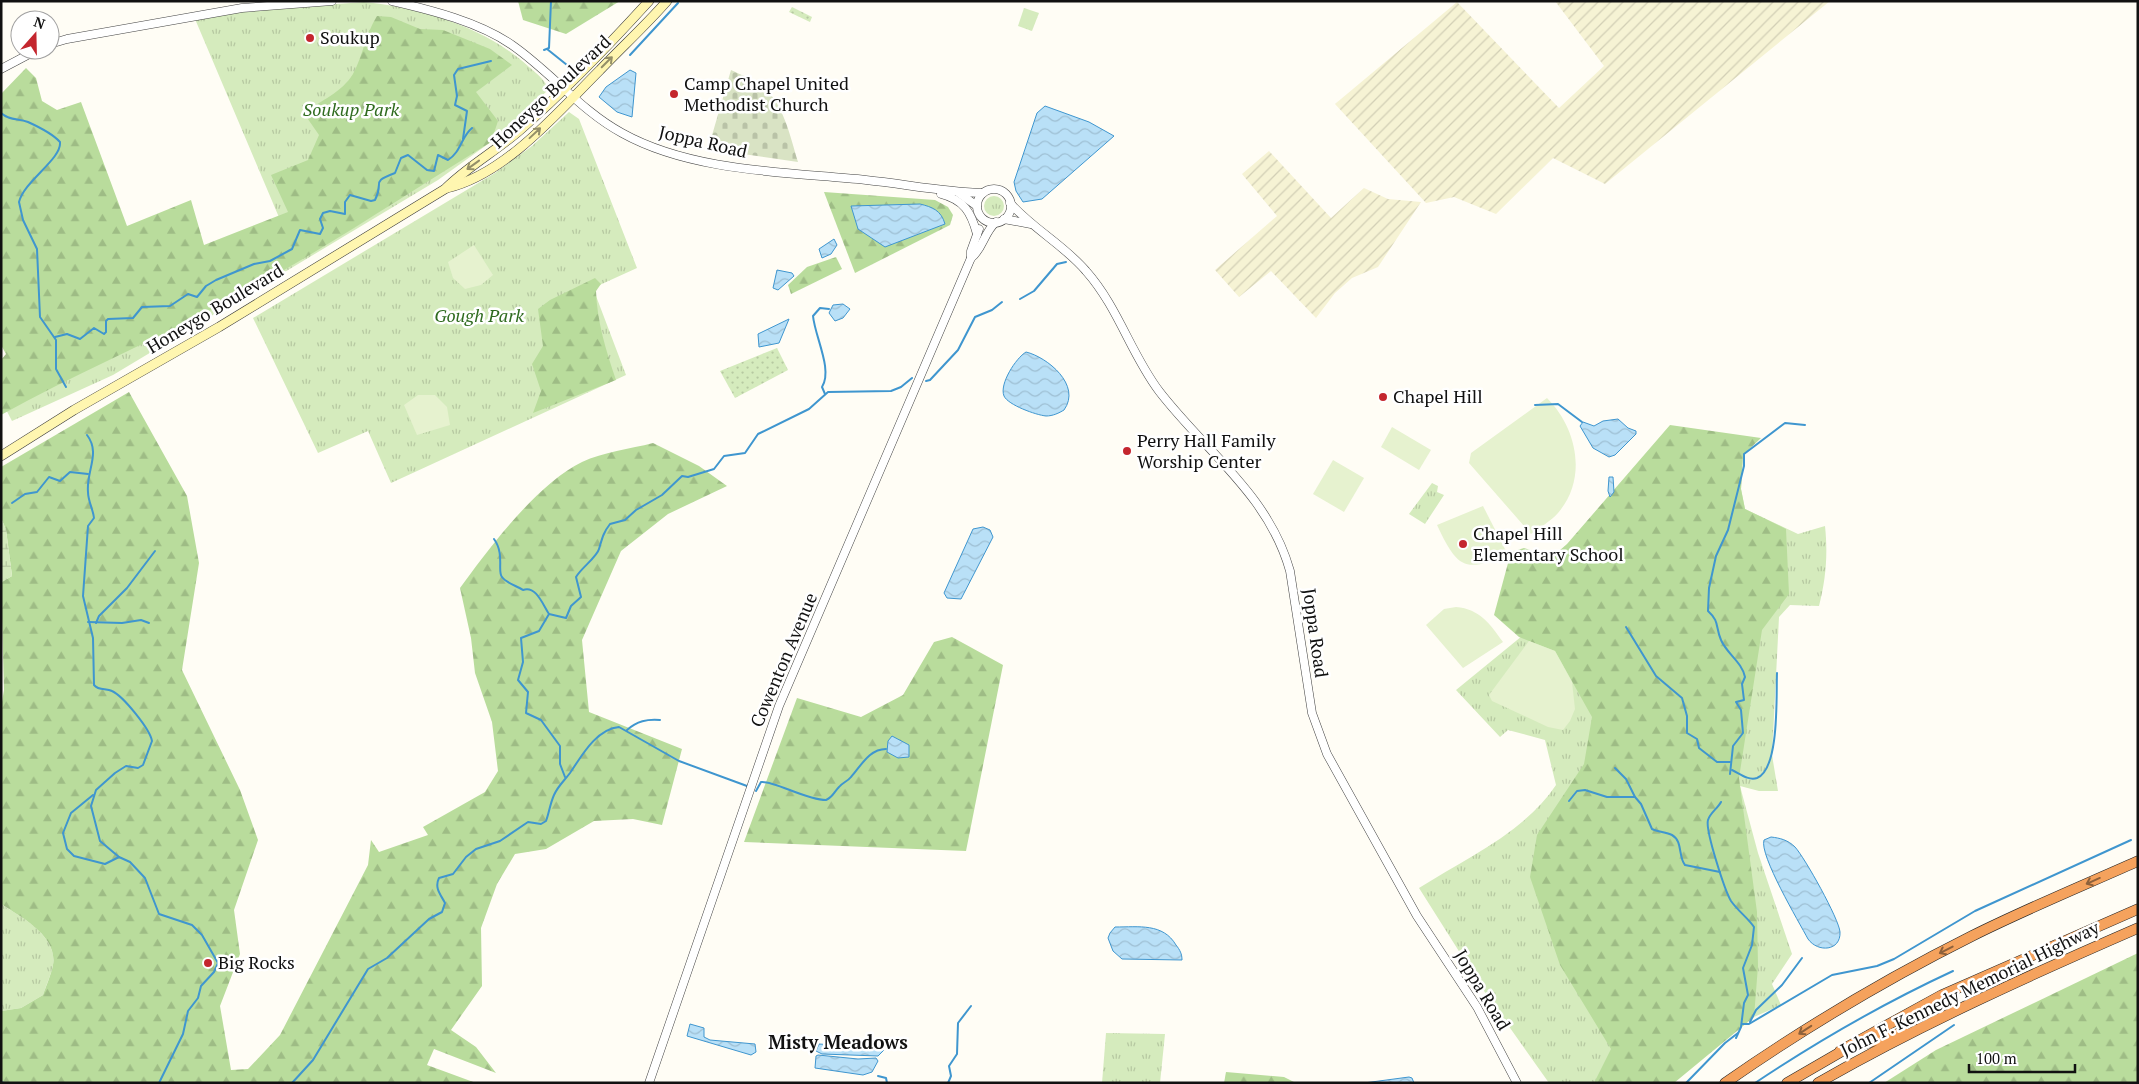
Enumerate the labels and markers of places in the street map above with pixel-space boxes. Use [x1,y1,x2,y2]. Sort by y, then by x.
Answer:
place label: Soukup [320,25,380,49]
marker: Soukup [304,32,316,44]
place label: Camp Chapel United Methodist Church [684,71,849,116]
marker: Camp Chapel United Methodist Church [668,88,680,100]
place label: Chapel Hill [1393,384,1483,408]
marker: Chapel Hill [1377,391,1389,403]
place label: Perry Hall Family Worship Center [1137,428,1276,473]
marker: Perry Hall Family Worship Center [1121,445,1133,457]
place label: Chapel Hill Elementary School [1473,521,1624,566]
marker: Chapel Hill Elementary School [1457,538,1469,550]
place label: Big Rocks [218,950,295,974]
marker: Big Rocks [202,957,214,969]

